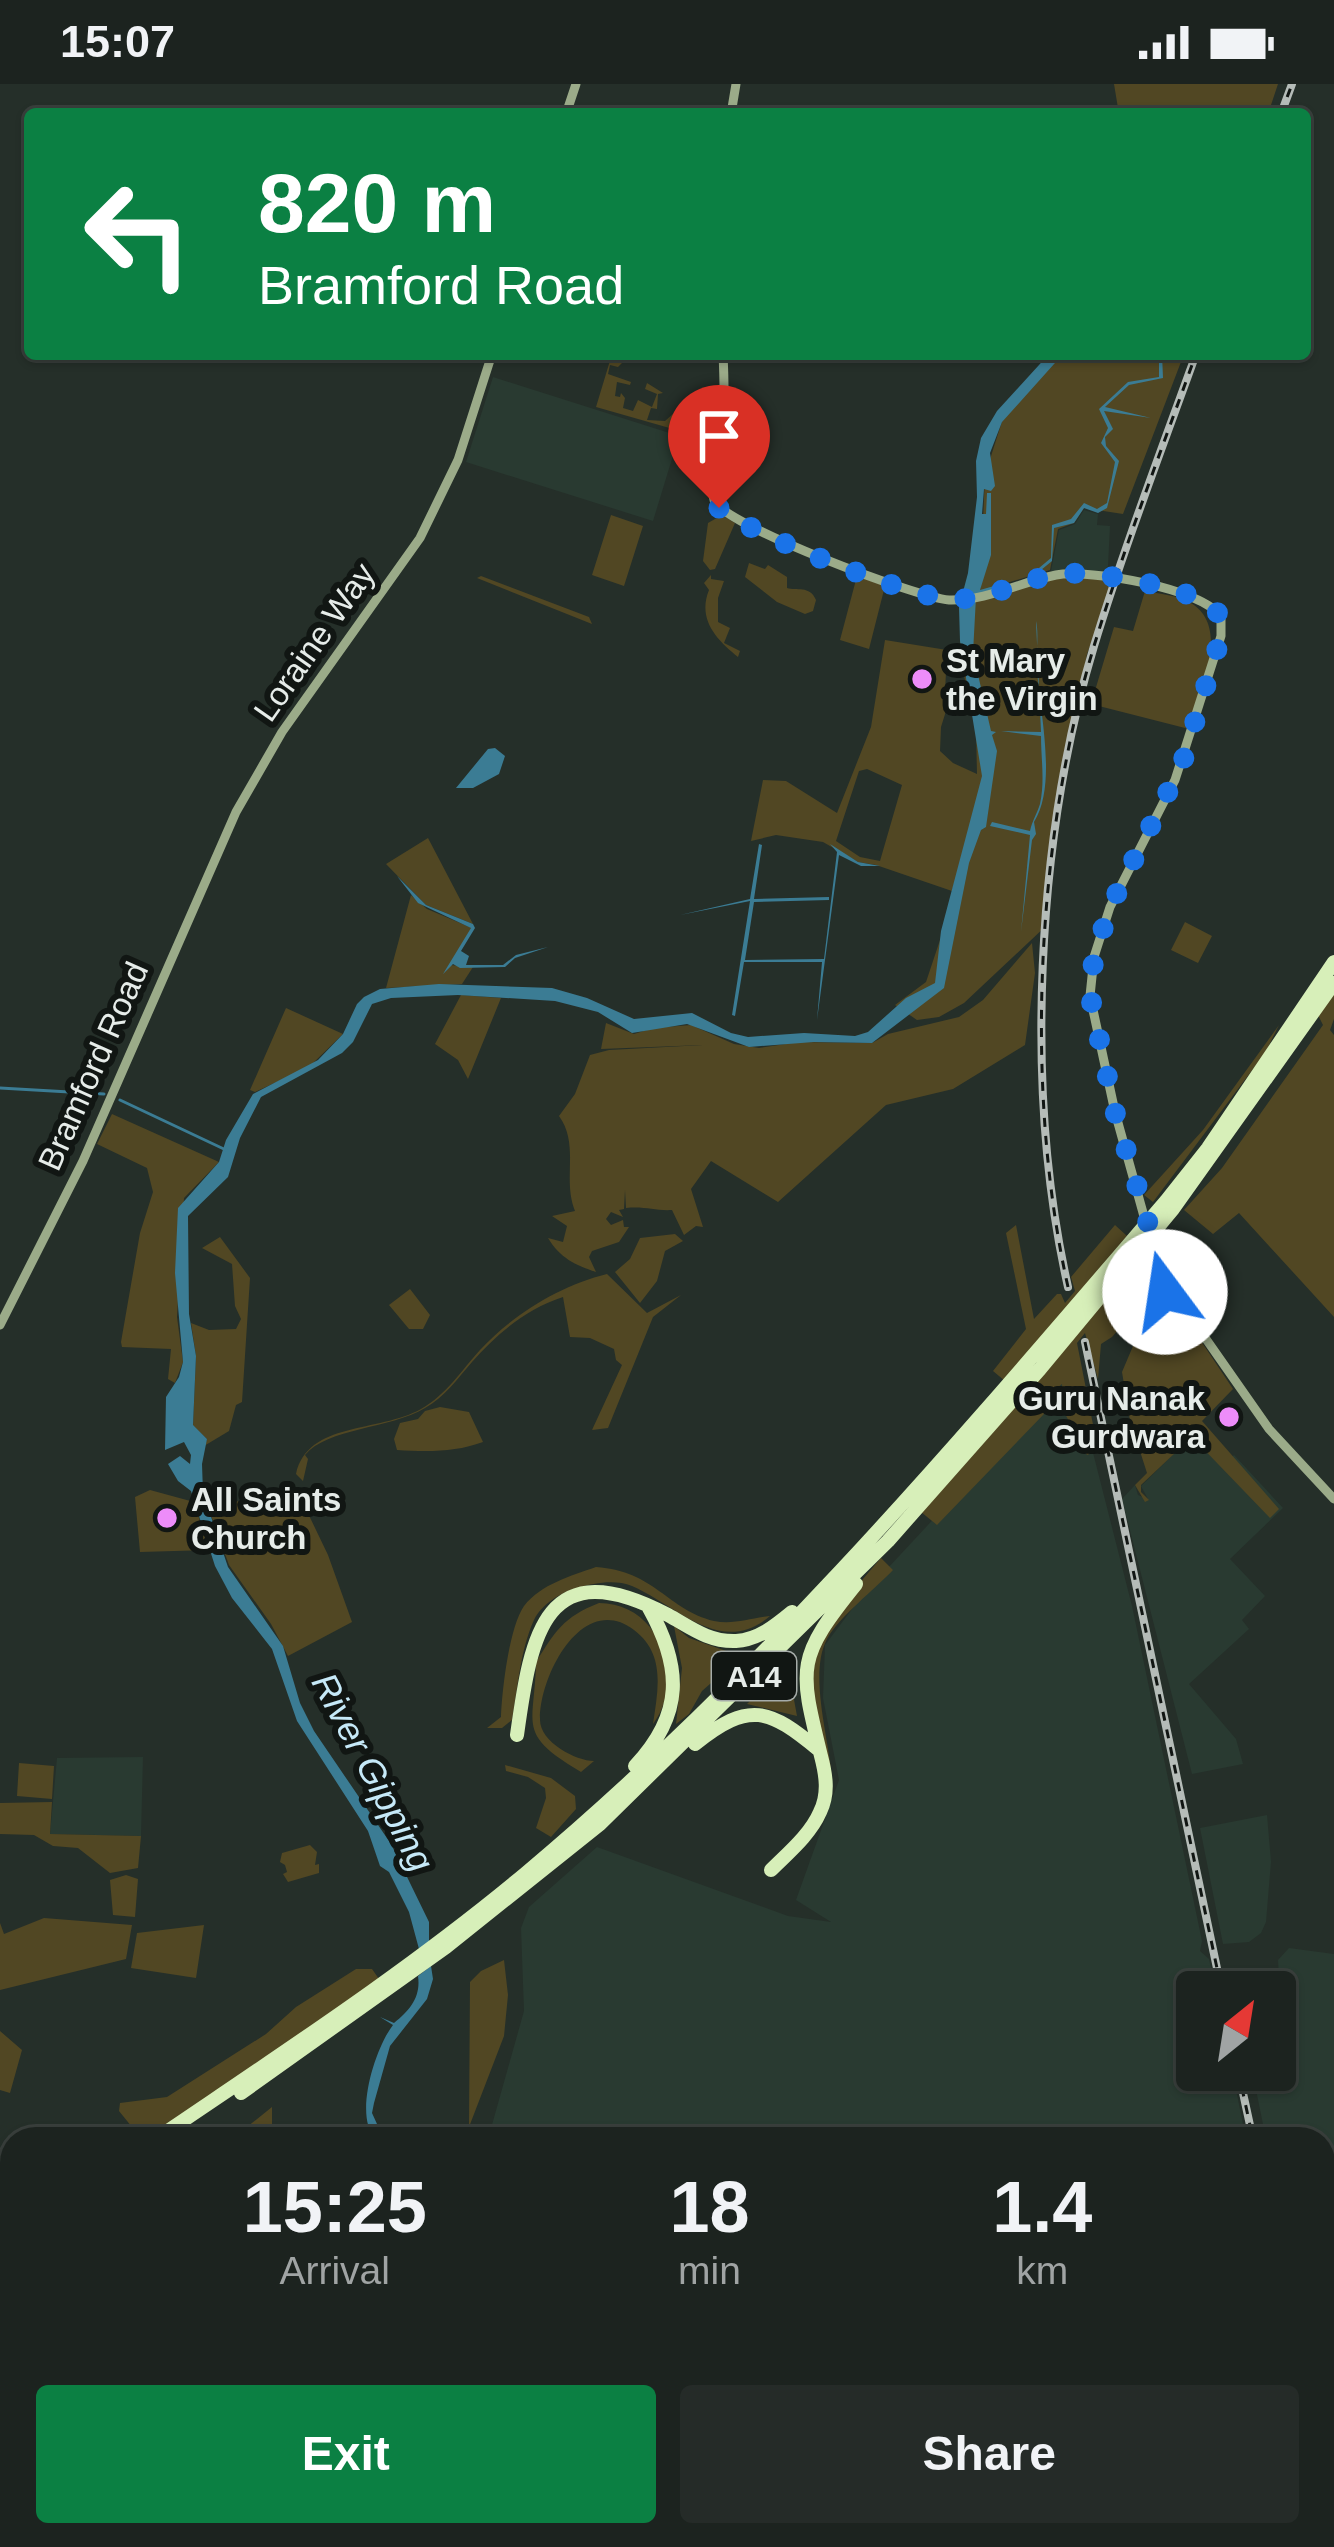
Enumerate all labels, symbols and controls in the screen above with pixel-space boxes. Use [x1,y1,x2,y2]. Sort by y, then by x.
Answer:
text: 15:07 [60,16,175,67]
icon: left [60,156,216,312]
text: 820 m [258,156,496,250]
text: Bramford Road [258,255,624,315]
pin [668,385,770,508]
icon: arrive [686,403,752,469]
street label: Loraine Way [246,556,382,728]
place label: St Mary the Virgin [946,642,1098,717]
marker: St Mary the Virgin [909,666,935,692]
street label: Bramford Road [31,956,155,1176]
position arrow [1102,1229,1228,1355]
place label: Guru Nanak Gurdwara [1018,1380,1206,1455]
marker: Guru Nanak Gurdwara [1216,1404,1242,1430]
place label: All Saints Church [191,1481,341,1556]
marker: All Saints Church [154,1505,180,1531]
road number: A14 [712,1652,796,1700]
water label: River Gipping [304,1666,442,1878]
north arrow [1176,1971,1296,2091]
map controls [1176,1971,1296,2091]
text: 15:25 [243,2167,427,2247]
text: 18 [669,2167,750,2247]
text: 1.4 [992,2167,1092,2247]
text: Arrival [279,2249,390,2292]
text: min [678,2249,741,2292]
text: km [1016,2249,1068,2292]
button: Exit [36,2385,656,2523]
button: Share [680,2385,1299,2523]

